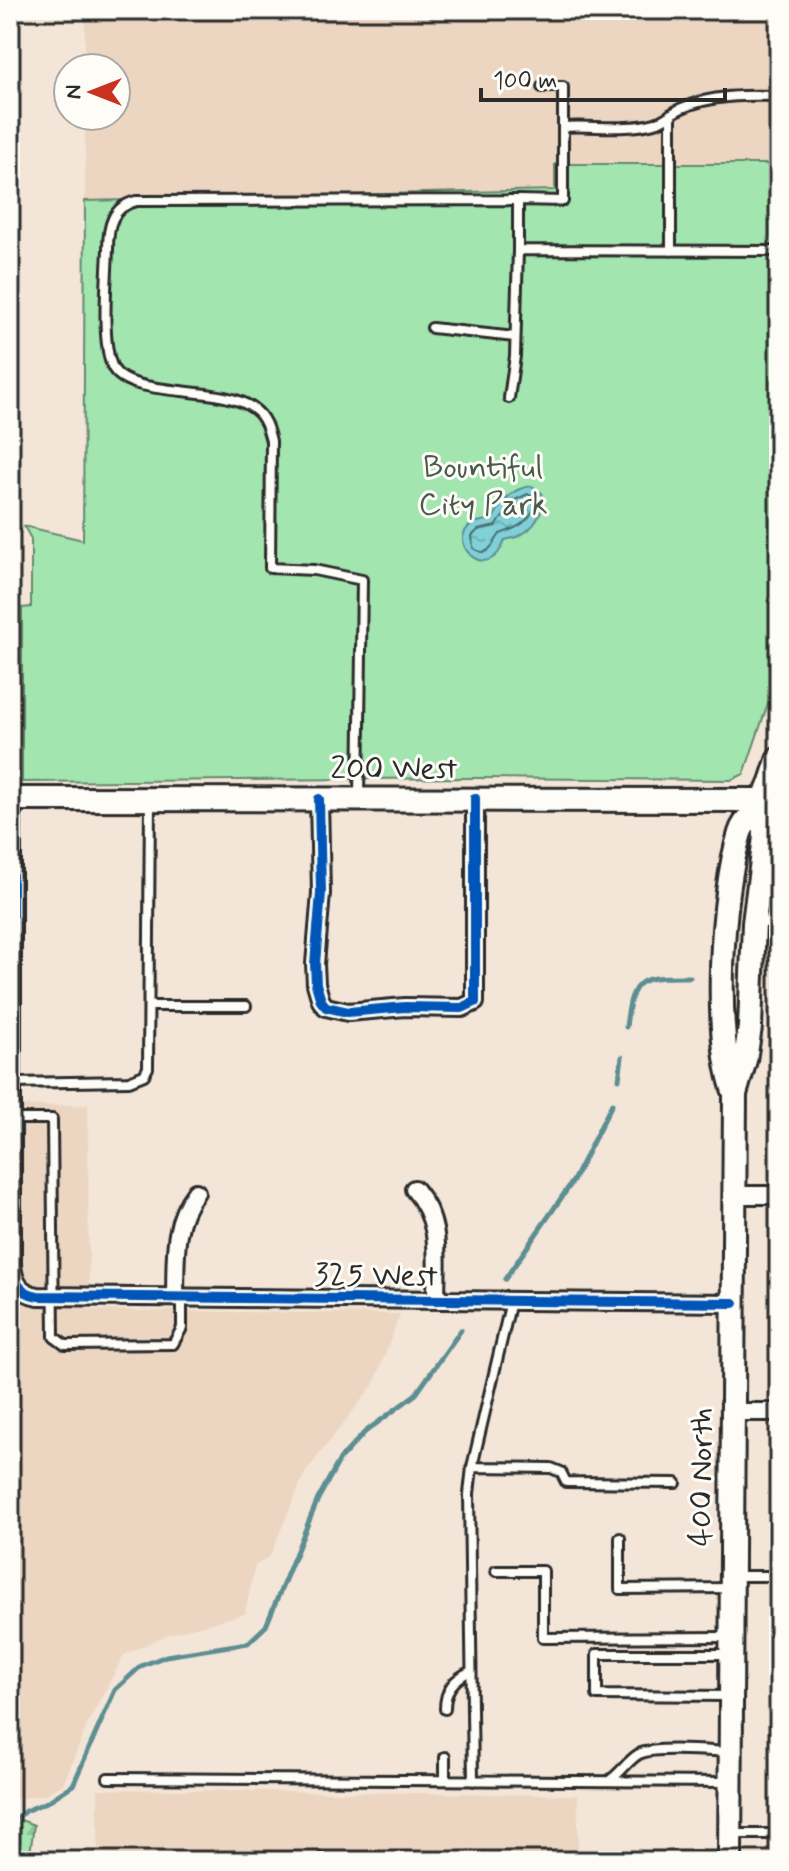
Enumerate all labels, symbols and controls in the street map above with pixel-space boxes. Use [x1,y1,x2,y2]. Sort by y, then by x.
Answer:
north arrow [52,52,132,132]
scale bar [481,52,725,102]
text: 100 m [493,66,557,97]
text: N [60,85,88,99]
park label: Bountiful City Park [418,447,548,526]
street label: 200 West [330,748,458,790]
street label: 325 West [314,1254,438,1298]
street label: 400 North [681,1407,723,1547]

